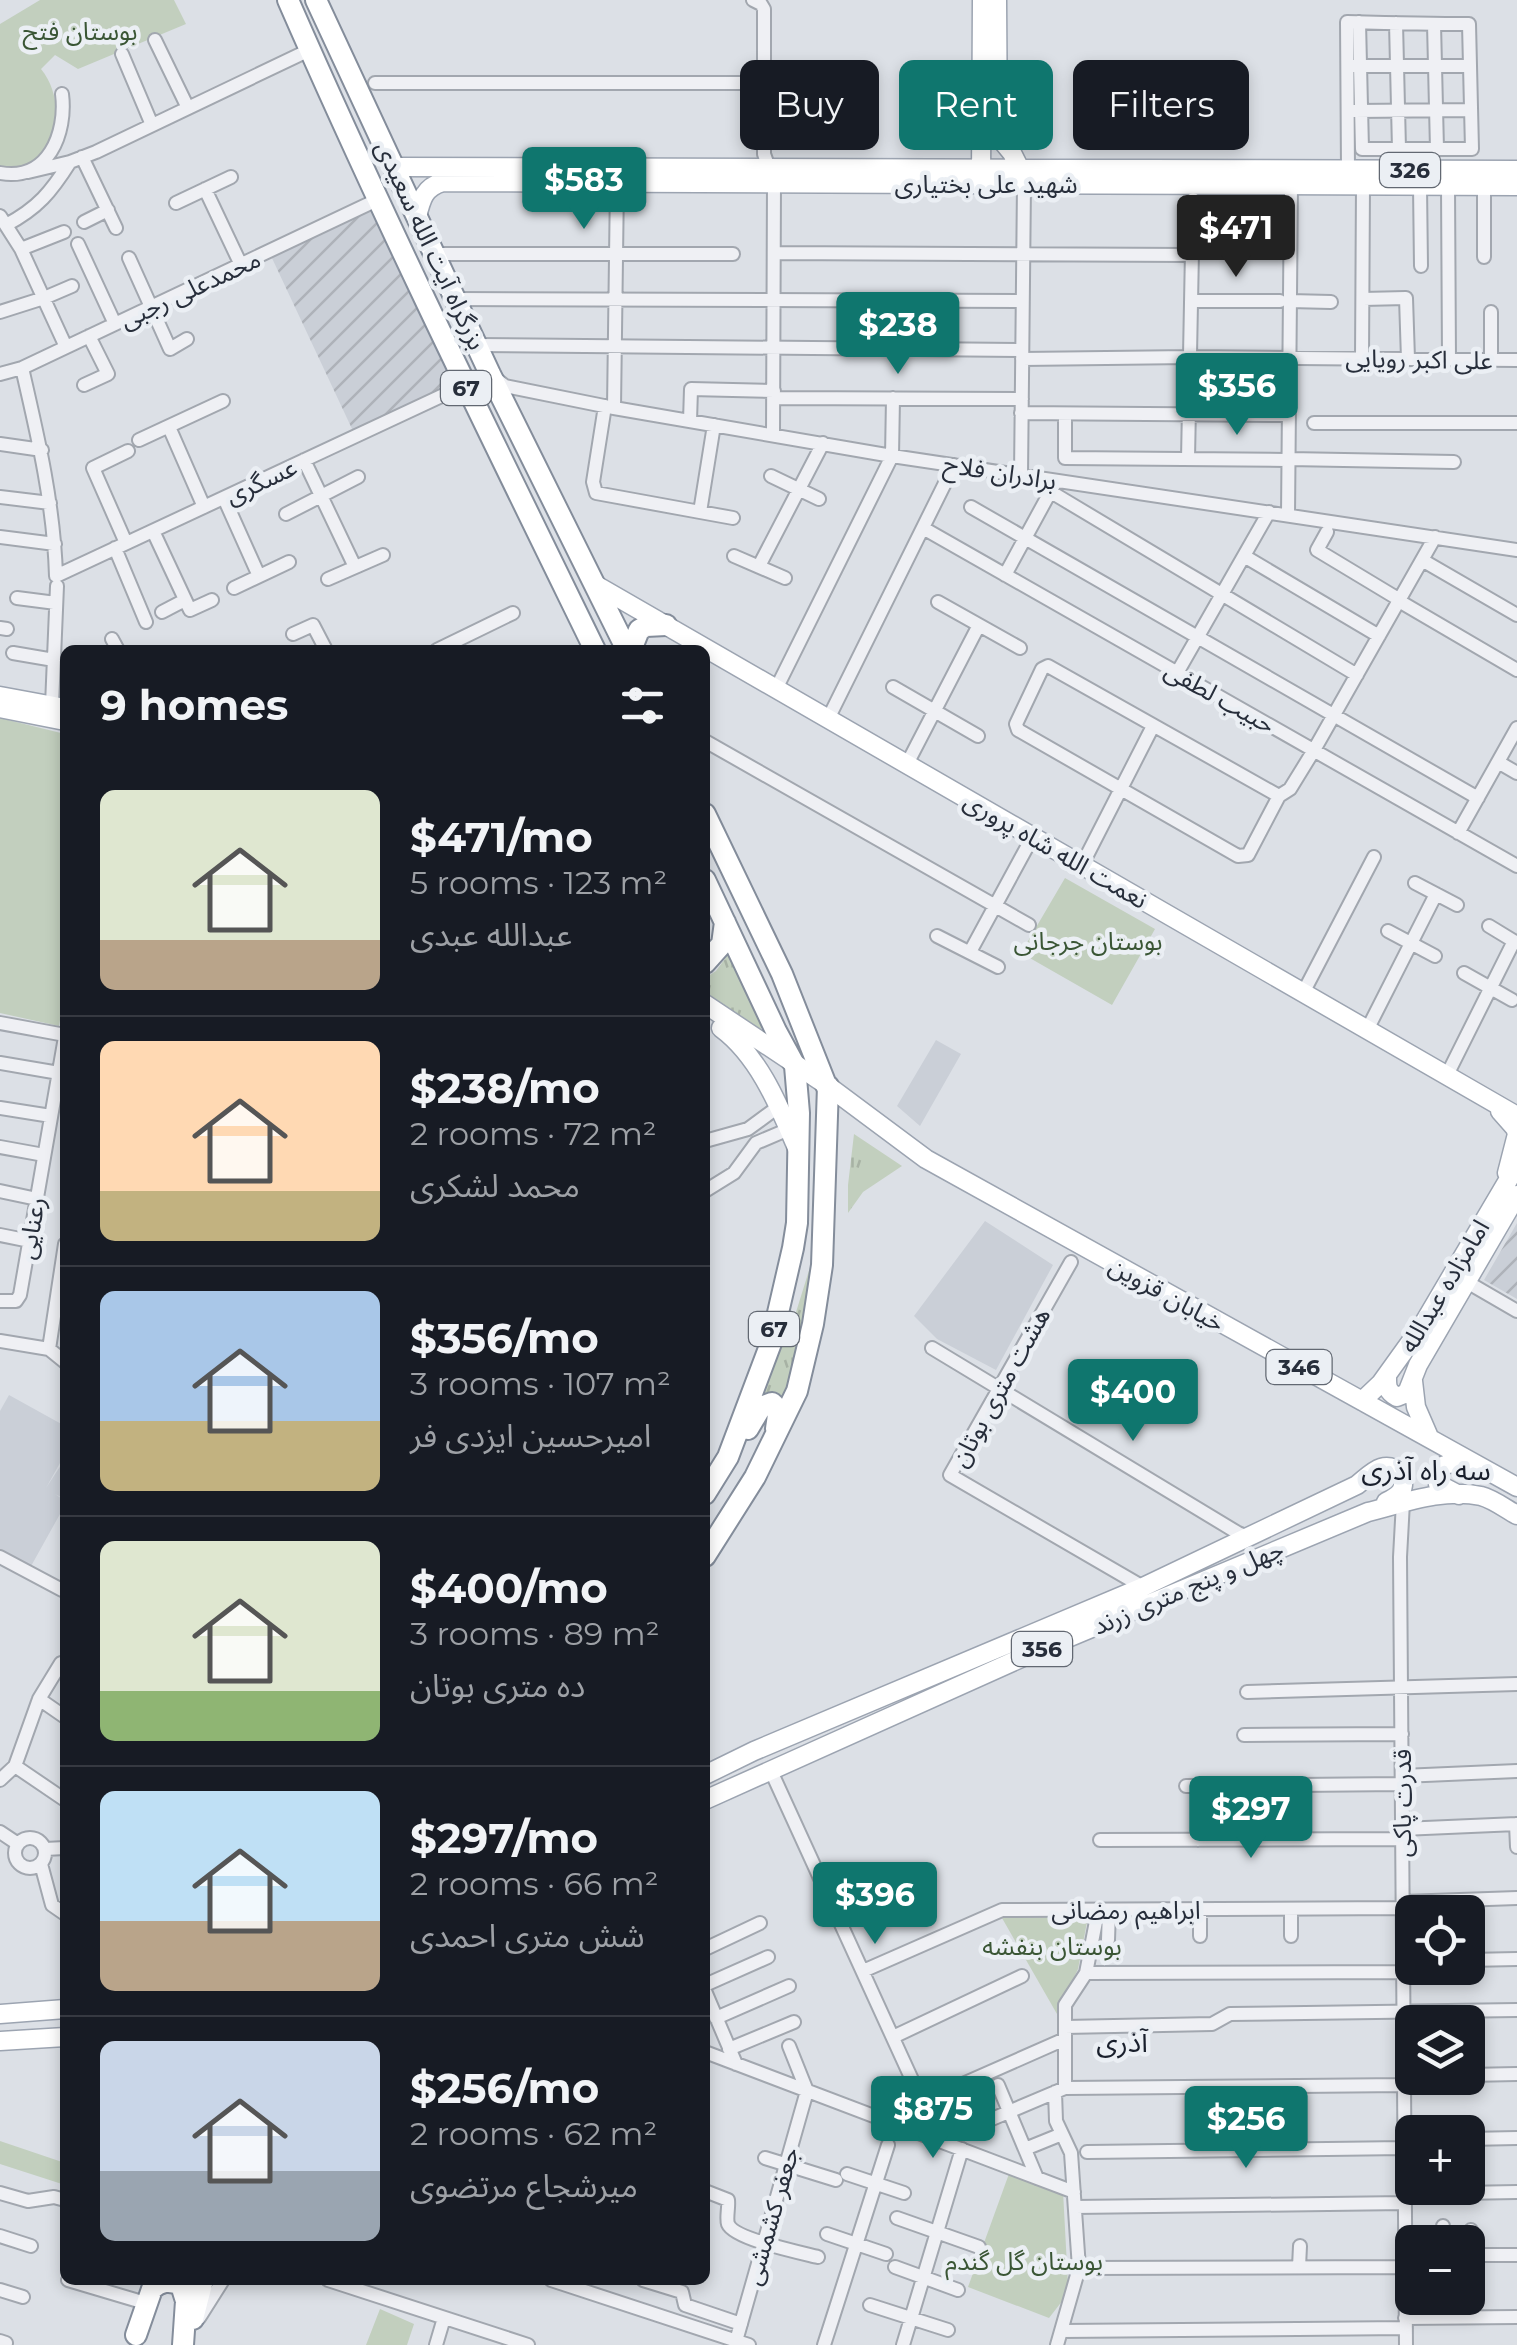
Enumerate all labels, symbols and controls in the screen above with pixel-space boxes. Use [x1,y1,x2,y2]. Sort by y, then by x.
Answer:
park label: بوستان فتح [22,16,138,50]
chip: Buy [740,60,879,150]
chip: Rent [899,60,1053,150]
chip: Filters [1073,60,1249,150]
street label: بزرگراه آیت الله سعیدی [369,136,493,354]
pin: $583 [525,147,643,232]
road number: 326 [1380,153,1440,187]
text: $583 [544,160,624,199]
street label: شهید علی بختیاری [894,169,1078,199]
pin: $471 [1177,195,1295,280]
text: $471 [1199,208,1273,247]
street label: محمدعلی رجبی [115,243,265,335]
pin: $238 [839,292,957,377]
text: $238 [858,305,938,344]
street label: علی اکبر رویایی [1345,343,1493,375]
pin: $356 [1178,353,1296,438]
text: $356 [1198,366,1276,405]
road number: 67 [441,371,491,405]
street label: برادران فلاح [941,448,1059,500]
street label: عسگری [220,451,302,511]
street label: حبیب لطفی [1160,654,1280,740]
icon: filters [615,678,670,733]
text: 9 homes [100,679,288,731]
street label: نعمت الله شاه پروری [958,785,1153,916]
text: $471/mo [410,811,593,863]
icon: home [180,830,300,950]
text: 5 rooms · 123 m² [410,863,667,902]
text: عبدالله عبدی [410,915,572,954]
park label: بوستان جرجانی [1013,926,1163,956]
text: $238/mo [410,1062,600,1114]
icon: home [180,1081,300,1201]
text: 2 rooms · 72 m² [410,1114,657,1153]
text: محمد لشکری [410,1166,580,1205]
street label: رعنایی [11,1194,51,1262]
street label: امامزاده عبدالله [1393,1214,1495,1358]
street label: خیابان قزوین [1104,1250,1230,1338]
street label: هشت متری بوتان [944,1302,1056,1472]
text: $356/mo [410,1312,599,1364]
road number: 67 [749,1312,799,1346]
icon: home [180,1331,300,1451]
road number: 346 [1266,1350,1332,1384]
pin: $400 [1074,1359,1192,1444]
text: 3 rooms · 107 m² [410,1364,671,1403]
text: $400 [1090,1372,1176,1411]
text: امیرحسین ایزدی فر [410,1416,651,1455]
district label: سه راه آذری [1361,1453,1491,1487]
street label: چهل و پنج متری زرند [1088,1533,1289,1644]
text: $400/mo [410,1562,608,1614]
icon: home [180,1581,300,1701]
text: 3 rooms · 89 m² [410,1614,659,1653]
road number: 356 [1012,1632,1072,1666]
text: ده متری بوتان [410,1666,585,1705]
street label: قدرت پاکی [1387,1749,1418,1857]
pin: $297 [1192,1776,1310,1861]
text: $297 [1211,1789,1291,1828]
text: $297/mo [410,1812,598,1864]
icon: home [180,1831,300,1951]
pin: $396 [816,1862,934,1947]
text: 2 rooms · 66 m² [410,1864,659,1903]
text: $396 [835,1875,915,1914]
street label: ابراهیم رمضانی [1051,1895,1201,1930]
map controls [1395,1895,1485,2315]
button: locate [1395,1895,1485,1985]
text: شش متری احمدی [410,1916,645,1955]
park label: بوستان بنفشه [982,1931,1122,1961]
button: layers [1395,2005,1485,2095]
district label: آذری [1096,2025,1150,2059]
text: $256/mo [410,2062,599,2114]
pin: $875 [874,2076,992,2161]
icon: home [180,2081,300,2201]
pin: $256 [1187,2086,1305,2171]
text: $875 [893,2089,973,2128]
text: $256 [1207,2099,1285,2138]
text: 2 rooms · 62 m² [410,2114,657,2153]
button: + [1395,2115,1485,2205]
street label: جعفر کشمشی [737,2144,805,2288]
text: میرشجاع مرتضوی [410,2166,638,2205]
button: − [1395,2225,1485,2315]
park label: بوستان گل گندم [945,2246,1103,2281]

